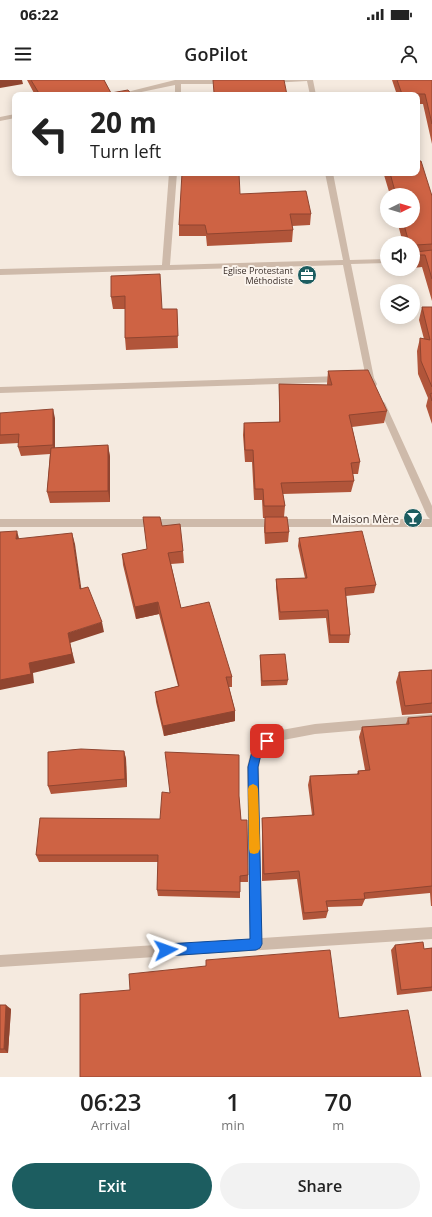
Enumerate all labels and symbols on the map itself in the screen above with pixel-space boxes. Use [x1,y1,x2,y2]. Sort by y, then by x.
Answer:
north arrow [380,188,420,228]
place label: Eglise Protestant Méthodiste [223,264,293,287]
office icon: Eglise Protestant Méthodiste [296,264,318,286]
bar icon: Maison Mère [402,507,424,529]
place label: Maison Mère [332,511,399,526]
pin [250,724,284,758]
position arrow [145,929,187,971]

